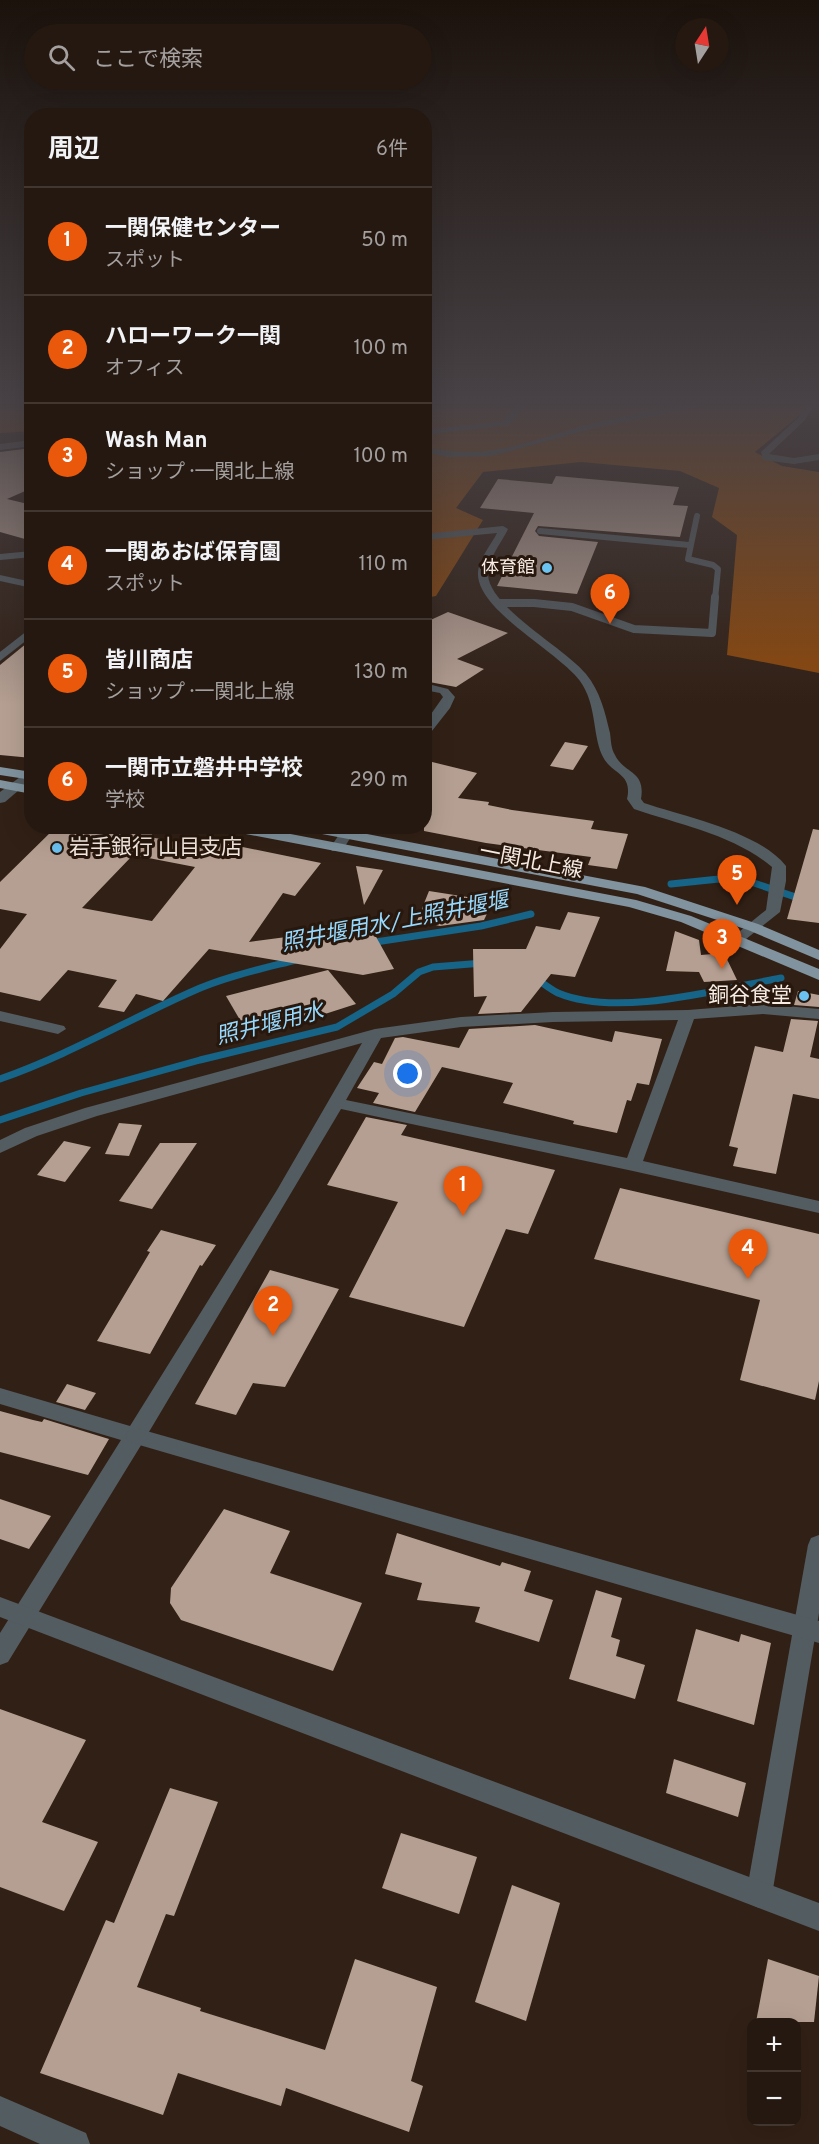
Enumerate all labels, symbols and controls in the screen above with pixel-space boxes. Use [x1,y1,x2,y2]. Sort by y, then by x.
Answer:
north arrow [675,18,729,72]
search box [24,24,432,90]
icon: search [45,41,78,74]
text: ここで検索 [93,47,203,74]
text: 周辺 [48,134,100,167]
text: 6件 [376,137,408,163]
text: 一関保健センター [105,216,281,243]
text: 1 [64,228,72,254]
text: 50 m [361,228,408,254]
text: スポット [105,248,185,274]
text: ハローワーク一関 [105,324,281,351]
text: 2 [61,336,74,362]
text: 100 m [353,336,408,362]
text: オフィス [105,356,185,382]
text: Wash Man [105,428,208,455]
text: 3 [62,444,74,470]
text: 100 m [353,444,408,470]
text: ショップ · 一関北上線 [105,460,294,486]
text: 一関あおば保育園 [105,540,281,567]
text: 4 [61,552,74,578]
text: 110 m [359,552,408,578]
place label: 体育館 [481,557,535,580]
marker: 体育館 [540,561,554,575]
text: スポット [105,572,185,598]
pin: 6 [590,574,630,624]
text: 皆川商店 [105,648,193,675]
text: 5 [61,660,74,686]
text: 130 m [354,660,408,686]
text: ショップ · 一関北上線 [105,680,294,706]
text: 一関市立磐井中学校 [105,756,303,783]
text: 6 [61,768,74,794]
text: 290 m [350,768,408,794]
text: 学校 [105,788,145,814]
place label: 岩手銀行 山目支店 [69,835,242,862]
street label: 一関北上線 [477,839,585,885]
marker: 岩手銀行 山目支店 [50,841,64,855]
pin: 5 [718,856,756,905]
water label: 照井堰用水/上照井堰堰 [279,887,515,958]
pin: 3 [702,920,742,969]
place label: 銅谷食堂 [708,983,792,1010]
marker: 銅谷食堂 [797,989,811,1003]
water label: 照井堰用水 [213,998,329,1051]
your location [393,1059,422,1088]
pin: 1 [444,1166,482,1216]
pin: 4 [728,1230,768,1279]
pin: 2 [254,1286,292,1336]
map controls [747,2018,801,2126]
button: + [747,2018,801,2072]
button: − [747,2072,801,2126]

